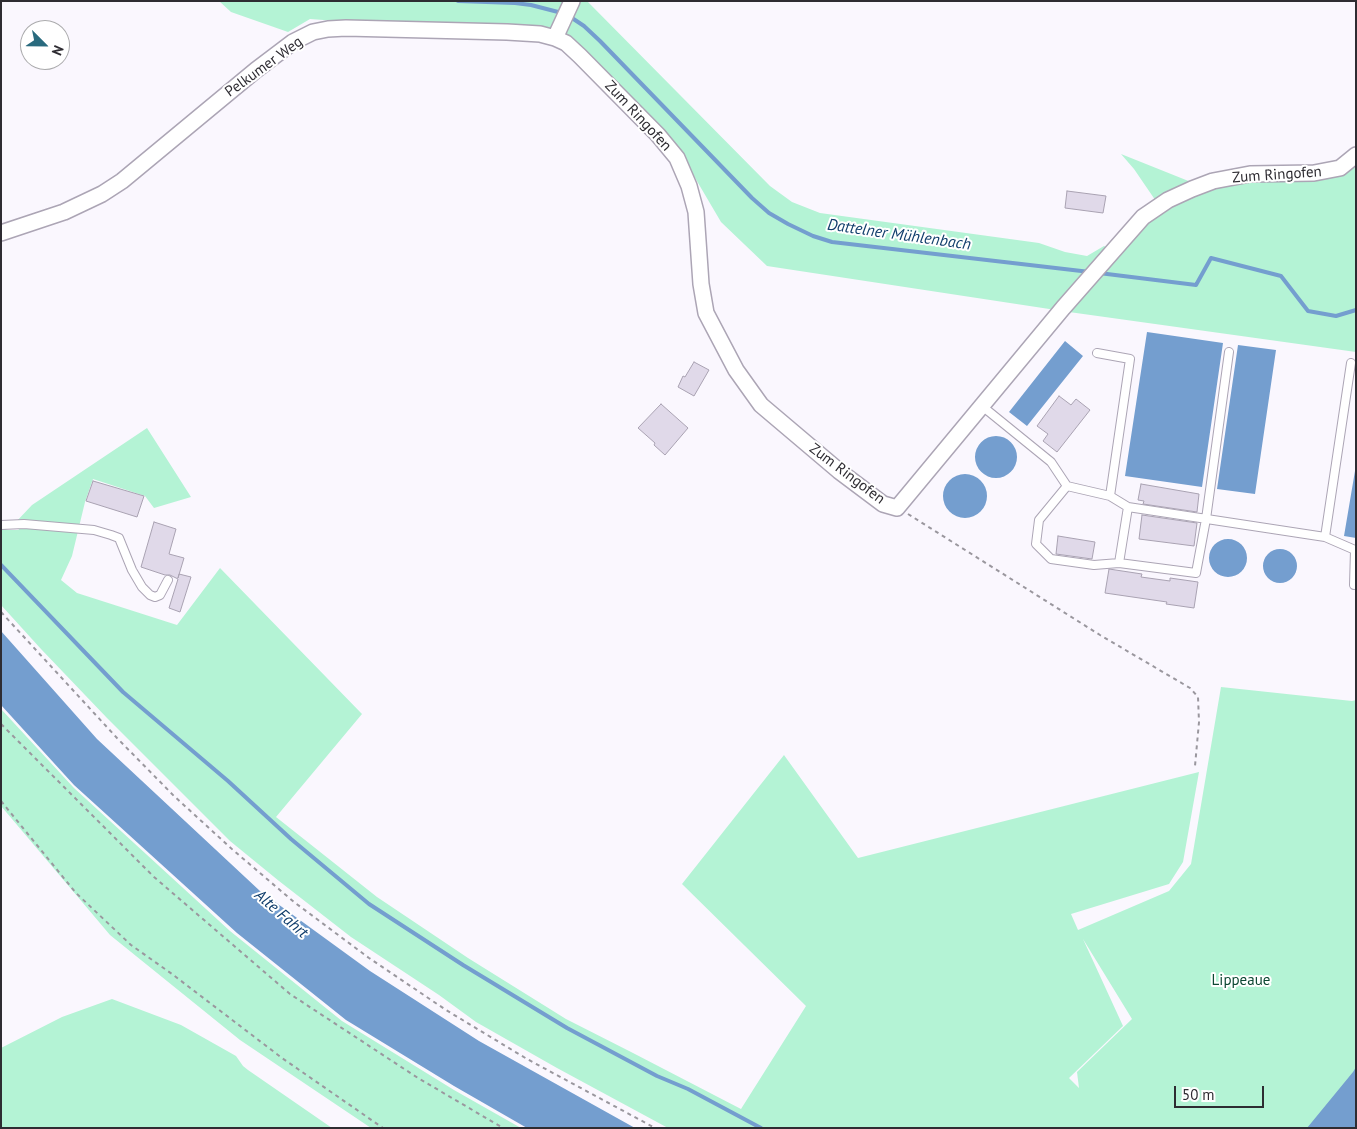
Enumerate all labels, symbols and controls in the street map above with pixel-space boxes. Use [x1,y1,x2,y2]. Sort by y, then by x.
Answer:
north arrow [20,20,70,70]
street label: Pelkumer Weg [222,33,306,101]
text: N [48,43,68,58]
street label: Zum Ringofen [601,77,675,155]
street label: Zum Ringofen [1232,163,1322,187]
water label: Dattelner Mühlenbach [826,215,972,255]
street label: Zum Ringofen [806,440,888,508]
water label: Alte Fahrt [250,886,312,942]
park label: Lippeaue [1212,972,1270,990]
scale bar [1177,1076,1267,1108]
text: 50 m [1182,1085,1215,1104]

